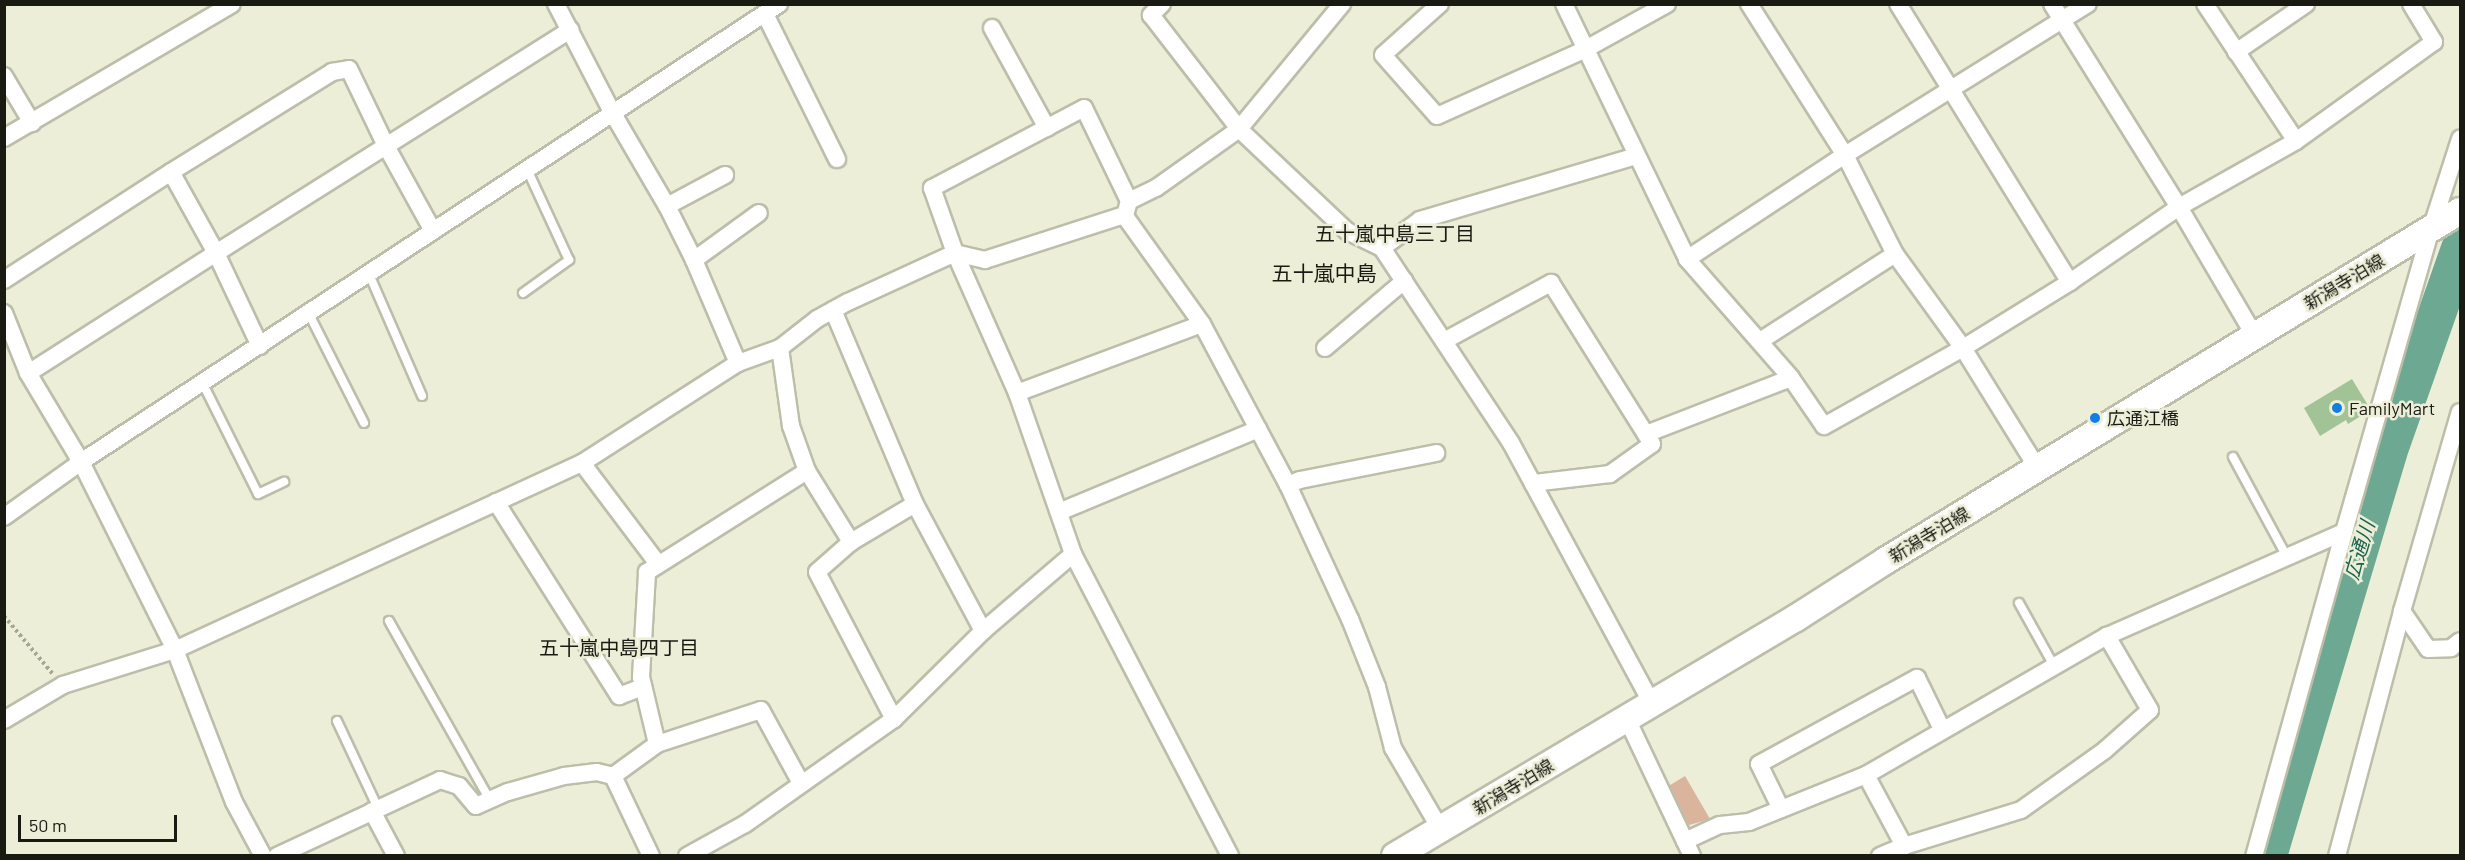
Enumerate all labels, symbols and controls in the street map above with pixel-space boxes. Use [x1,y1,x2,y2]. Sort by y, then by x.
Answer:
district label: 五十嵐中島三丁目 [1315,221,1475,245]
street label: 新潟寺泊線 [2300,250,2388,314]
district label: 五十嵐中島 [1272,260,1376,286]
place label: FamilyMart [2349,397,2435,419]
marker: FamilyMart [2330,401,2344,415]
place label: 広通江橋 [2107,407,2179,429]
marker: 広通江橋 [2088,411,2102,425]
street label: 新潟寺泊線 [1885,503,1973,567]
water label: 広通川 [2339,518,2379,582]
district label: 五十嵐中島四丁目 [539,635,699,659]
street label: 新潟寺泊線 [1469,755,1557,819]
scale bar [21,803,180,841]
text: 50 m [29,814,67,836]

